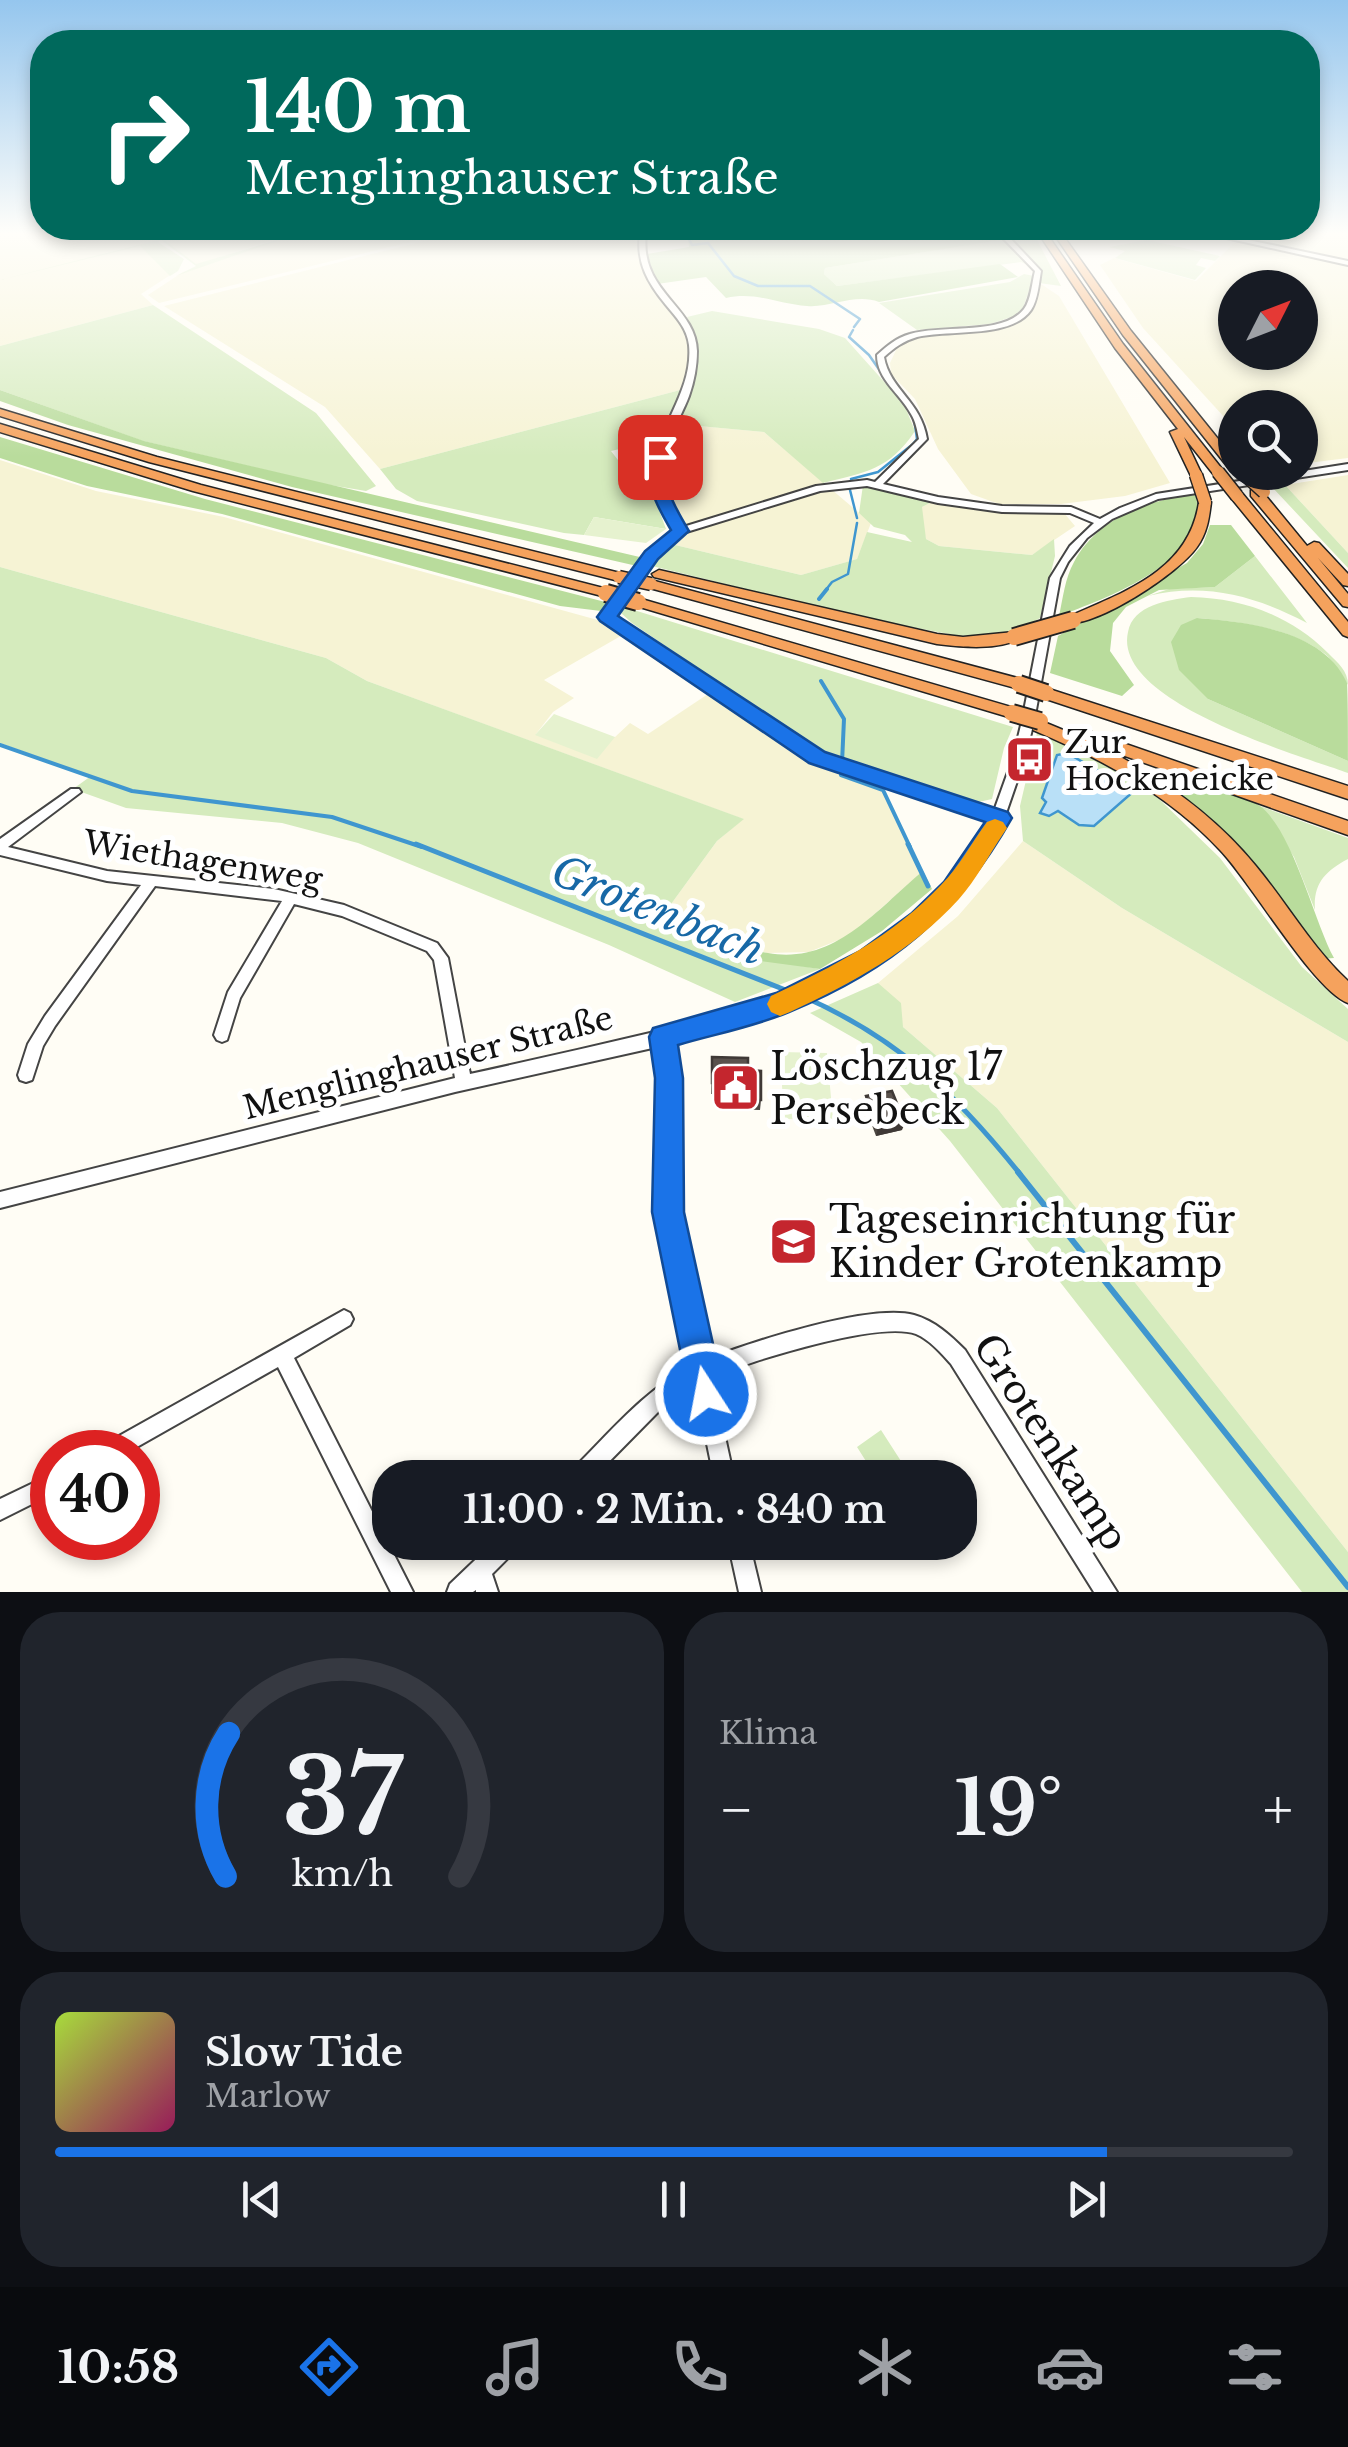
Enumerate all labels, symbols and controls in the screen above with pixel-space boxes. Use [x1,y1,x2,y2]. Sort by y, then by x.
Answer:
text: 140 m [245,64,471,151]
icon: right [80,70,210,200]
text: Menglinghauser Straße [245,150,779,206]
north arrow [1218,270,1318,370]
map controls [1218,270,1318,490]
button: search [1218,390,1318,490]
pin [618,415,703,500]
icon: arrive [633,430,688,485]
place label: Zur Hockeneicke [1065,722,1274,799]
bus stop icon: Zur Hockeneicke [1004,734,1056,786]
street label: Wiethagenweg [80,822,326,900]
water label: Grotenbach [544,844,772,976]
street label: Menglinghauser Straße [239,998,617,1128]
place label: Löschzug 17 Persebeck [770,1043,1003,1134]
public building icon: Löschzug 17 Persebeck [709,1062,761,1114]
place label: Tageseinrichtung für Kinder Grotenkamp [829,1196,1235,1287]
school or university icon: Tageseinrichtung für Kinder Grotenkamp [768,1215,820,1267]
street label: Grotenkamp [963,1325,1139,1559]
position arrow [654,1342,758,1446]
speed limit sign: 40 [30,1430,160,1560]
text: 11:00 · 2 Min. · 840 m [463,1486,886,1533]
text: Klima [719,1713,817,1753]
text: 37 [282,1733,403,1862]
text: 19° [954,1762,1062,1855]
text: − [719,1776,754,1844]
text: + [1263,1776,1293,1844]
text: km/h [291,1851,393,1896]
text: Slow Tide [205,2029,403,2076]
text: Marlow [205,2076,331,2116]
icon: previous [234,2172,289,2227]
icon: pause [646,2172,701,2227]
icon: next [1059,2172,1114,2227]
icon: directions [294,2332,364,2402]
icon: music [480,2332,550,2402]
icon: phone [665,2332,735,2402]
icon: climate [850,2332,920,2402]
icon: car [1035,2332,1105,2402]
icon: filters [1220,2332,1290,2402]
text: 10:58 [58,2339,179,2395]

